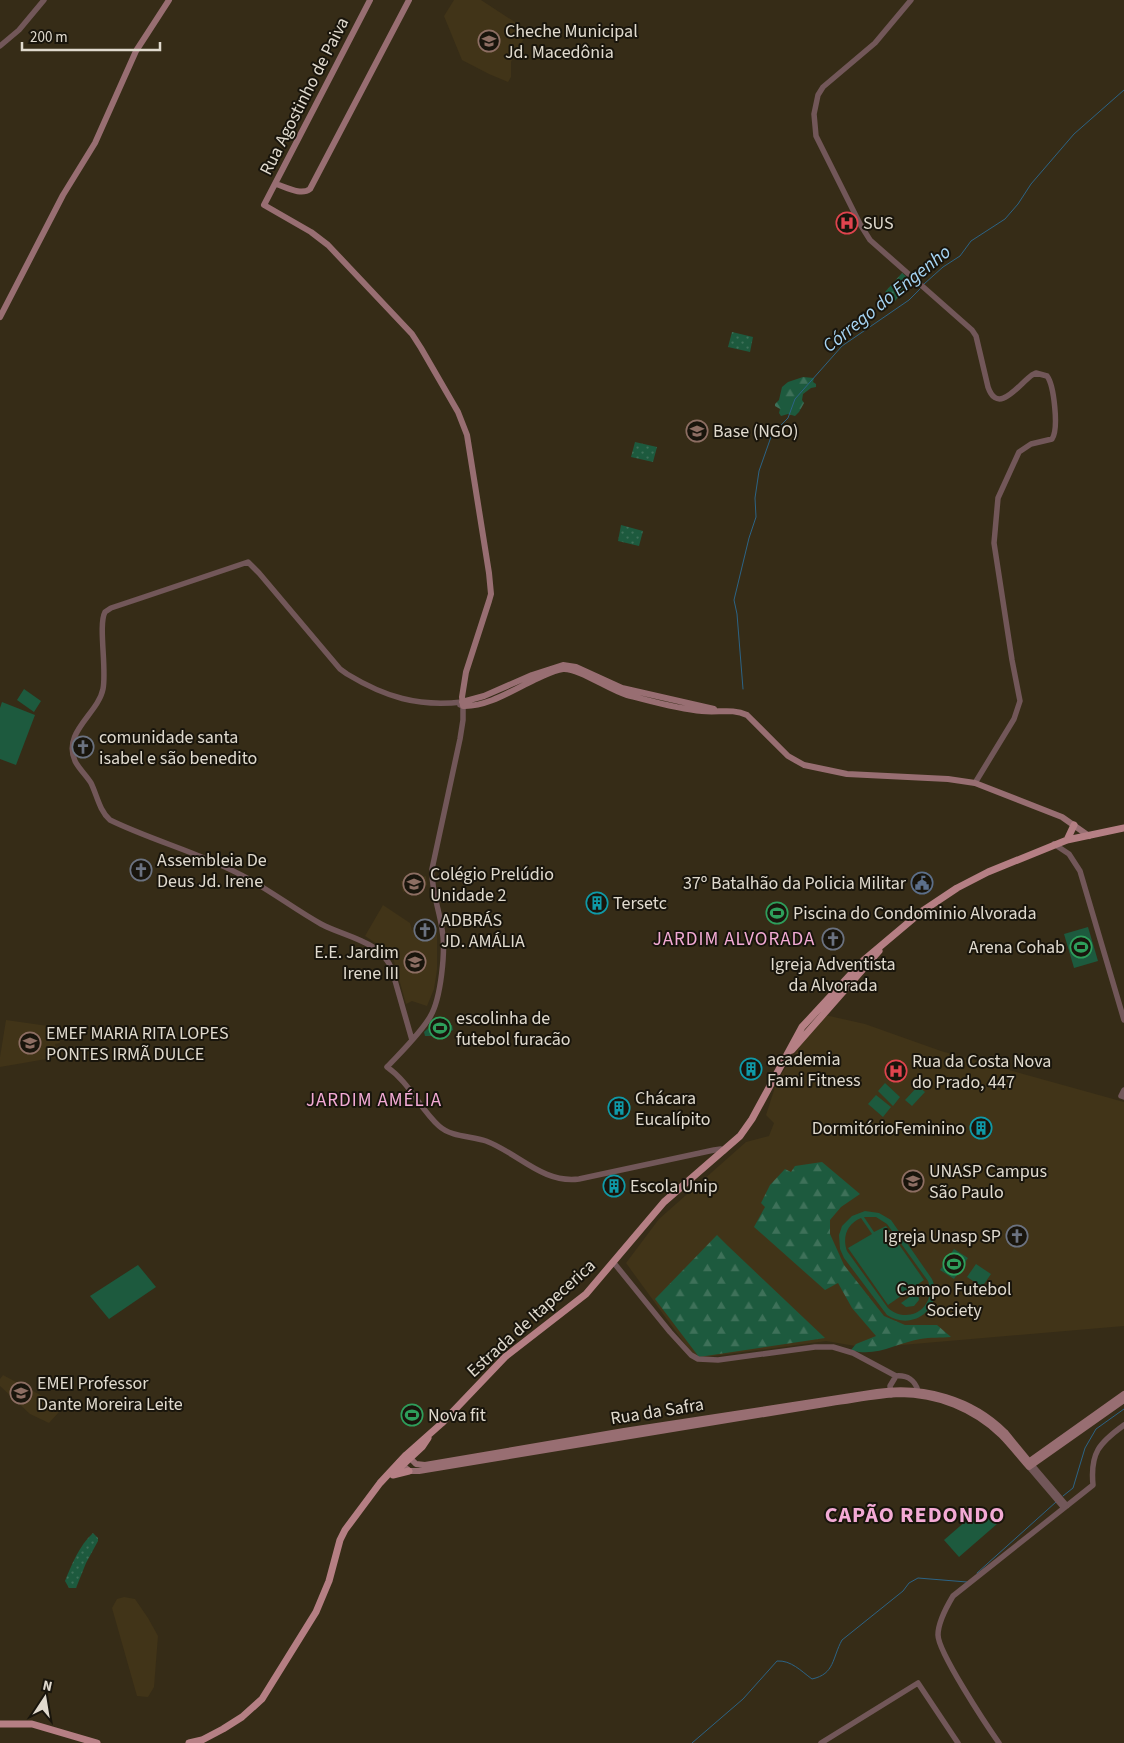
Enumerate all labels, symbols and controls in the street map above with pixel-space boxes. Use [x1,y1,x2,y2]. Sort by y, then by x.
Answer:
street label: Rua Agostinho de Paiva [254,13,355,180]
place label: Cheche Municipal Jd. Macedônia [505,19,638,65]
scale bar [22,20,160,52]
text: 200 m [30,27,68,48]
school or university icon: Cheche Municipal Jd. Macedônia [477,29,501,53]
hospital icon: SUS [835,211,859,235]
place label: SUS [863,211,894,236]
water label: Córrego do Engenho [817,239,957,359]
school or university icon: Base (NGO) [685,419,709,443]
place label: Base (NGO) [713,419,798,444]
place label: comunidade santa isabel e são benedito [99,725,257,771]
church icon: comunidade santa isabel e são benedito [71,735,95,759]
place label: Assembleia De Deus Jd. Irene [157,848,267,894]
church icon: Assembleia De Deus Jd. Irene [129,858,153,882]
place label: Colégio Prelúdio Unidade 2 [430,862,554,908]
place label: 37º Batalhão da Policia Militar [683,871,907,896]
public building icon: 37º Batalhão da Policia Militar [910,871,934,895]
school or university icon: Colégio Prelúdio Unidade 2 [402,872,426,896]
building icon: Tersetc [585,891,609,915]
place label: Tersetc [613,891,667,916]
sports icon: Piscina do Condominio Alvorada [765,901,789,925]
place label: Piscina do Condominio Alvorada [793,901,1037,926]
place label: ADBRÁS JD. AMÁLIA [441,908,525,954]
church icon: ADBRÁS JD. AMÁLIA [413,918,437,942]
district label: JARDIM ALVORADA [653,926,815,953]
church icon: Igreja Adventista da Alvorada [821,927,845,951]
place label: Arena Cohab [969,935,1065,960]
sports icon: Arena Cohab [1069,935,1093,959]
place label: E.E. Jardim Irene III [314,940,399,986]
school or university icon: E.E. Jardim Irene III [403,950,427,974]
place label: Igreja Adventista da Alvorada [770,952,896,998]
place label: escolinha de futebol furacão [456,1006,571,1052]
sports icon: escolinha de futebol furacão [428,1016,452,1040]
place label: EMEF MARIA RITA LOPES PONTES IRMÃ DULCE [46,1021,229,1067]
school or university icon: EMEF MARIA RITA LOPES PONTES IRMÃ DULCE [18,1031,42,1055]
place label: academia Fami Fitness [767,1047,861,1093]
place label: Rua da Costa Nova do Prado, 447 [912,1049,1051,1095]
building icon: academia Fami Fitness [739,1057,763,1081]
hospital icon: Rua da Costa Nova do Prado, 447 [884,1059,908,1083]
place label: Chácara Eucalípito [635,1086,710,1132]
district label: JARDIM AMÉLIA [306,1087,442,1114]
building icon: Chácara Eucalípito [607,1096,631,1120]
place label: DormitórioFeminino [812,1116,965,1141]
building icon: DormitórioFeminino [969,1116,993,1140]
place label: UNASP Campus São Paulo [929,1159,1047,1205]
school or university icon: UNASP Campus São Paulo [901,1169,925,1193]
building icon: Escola Unip [602,1174,626,1198]
place label: Escola Unip [630,1174,718,1199]
place label: Igreja Unasp SP [884,1224,1001,1249]
church icon: Igreja Unasp SP [1005,1224,1029,1248]
sports icon: Campo Futebol Society [942,1252,966,1276]
street label: Estrada de Itapecerica [461,1254,601,1383]
place label: Campo Futebol Society [896,1277,1012,1323]
place label: EMEI Professor Dante Moreira Leite [37,1371,183,1417]
school or university icon: EMEI Professor Dante Moreira Leite [9,1381,33,1405]
street label: Rua da Safra [609,1392,706,1431]
sports icon: Nova fit [400,1403,424,1427]
place label: Nova fit [428,1403,486,1428]
district label: CAPÃO REDONDO [825,1499,1005,1531]
north arrow [20,1673,70,1723]
text: N [41,1676,54,1697]

